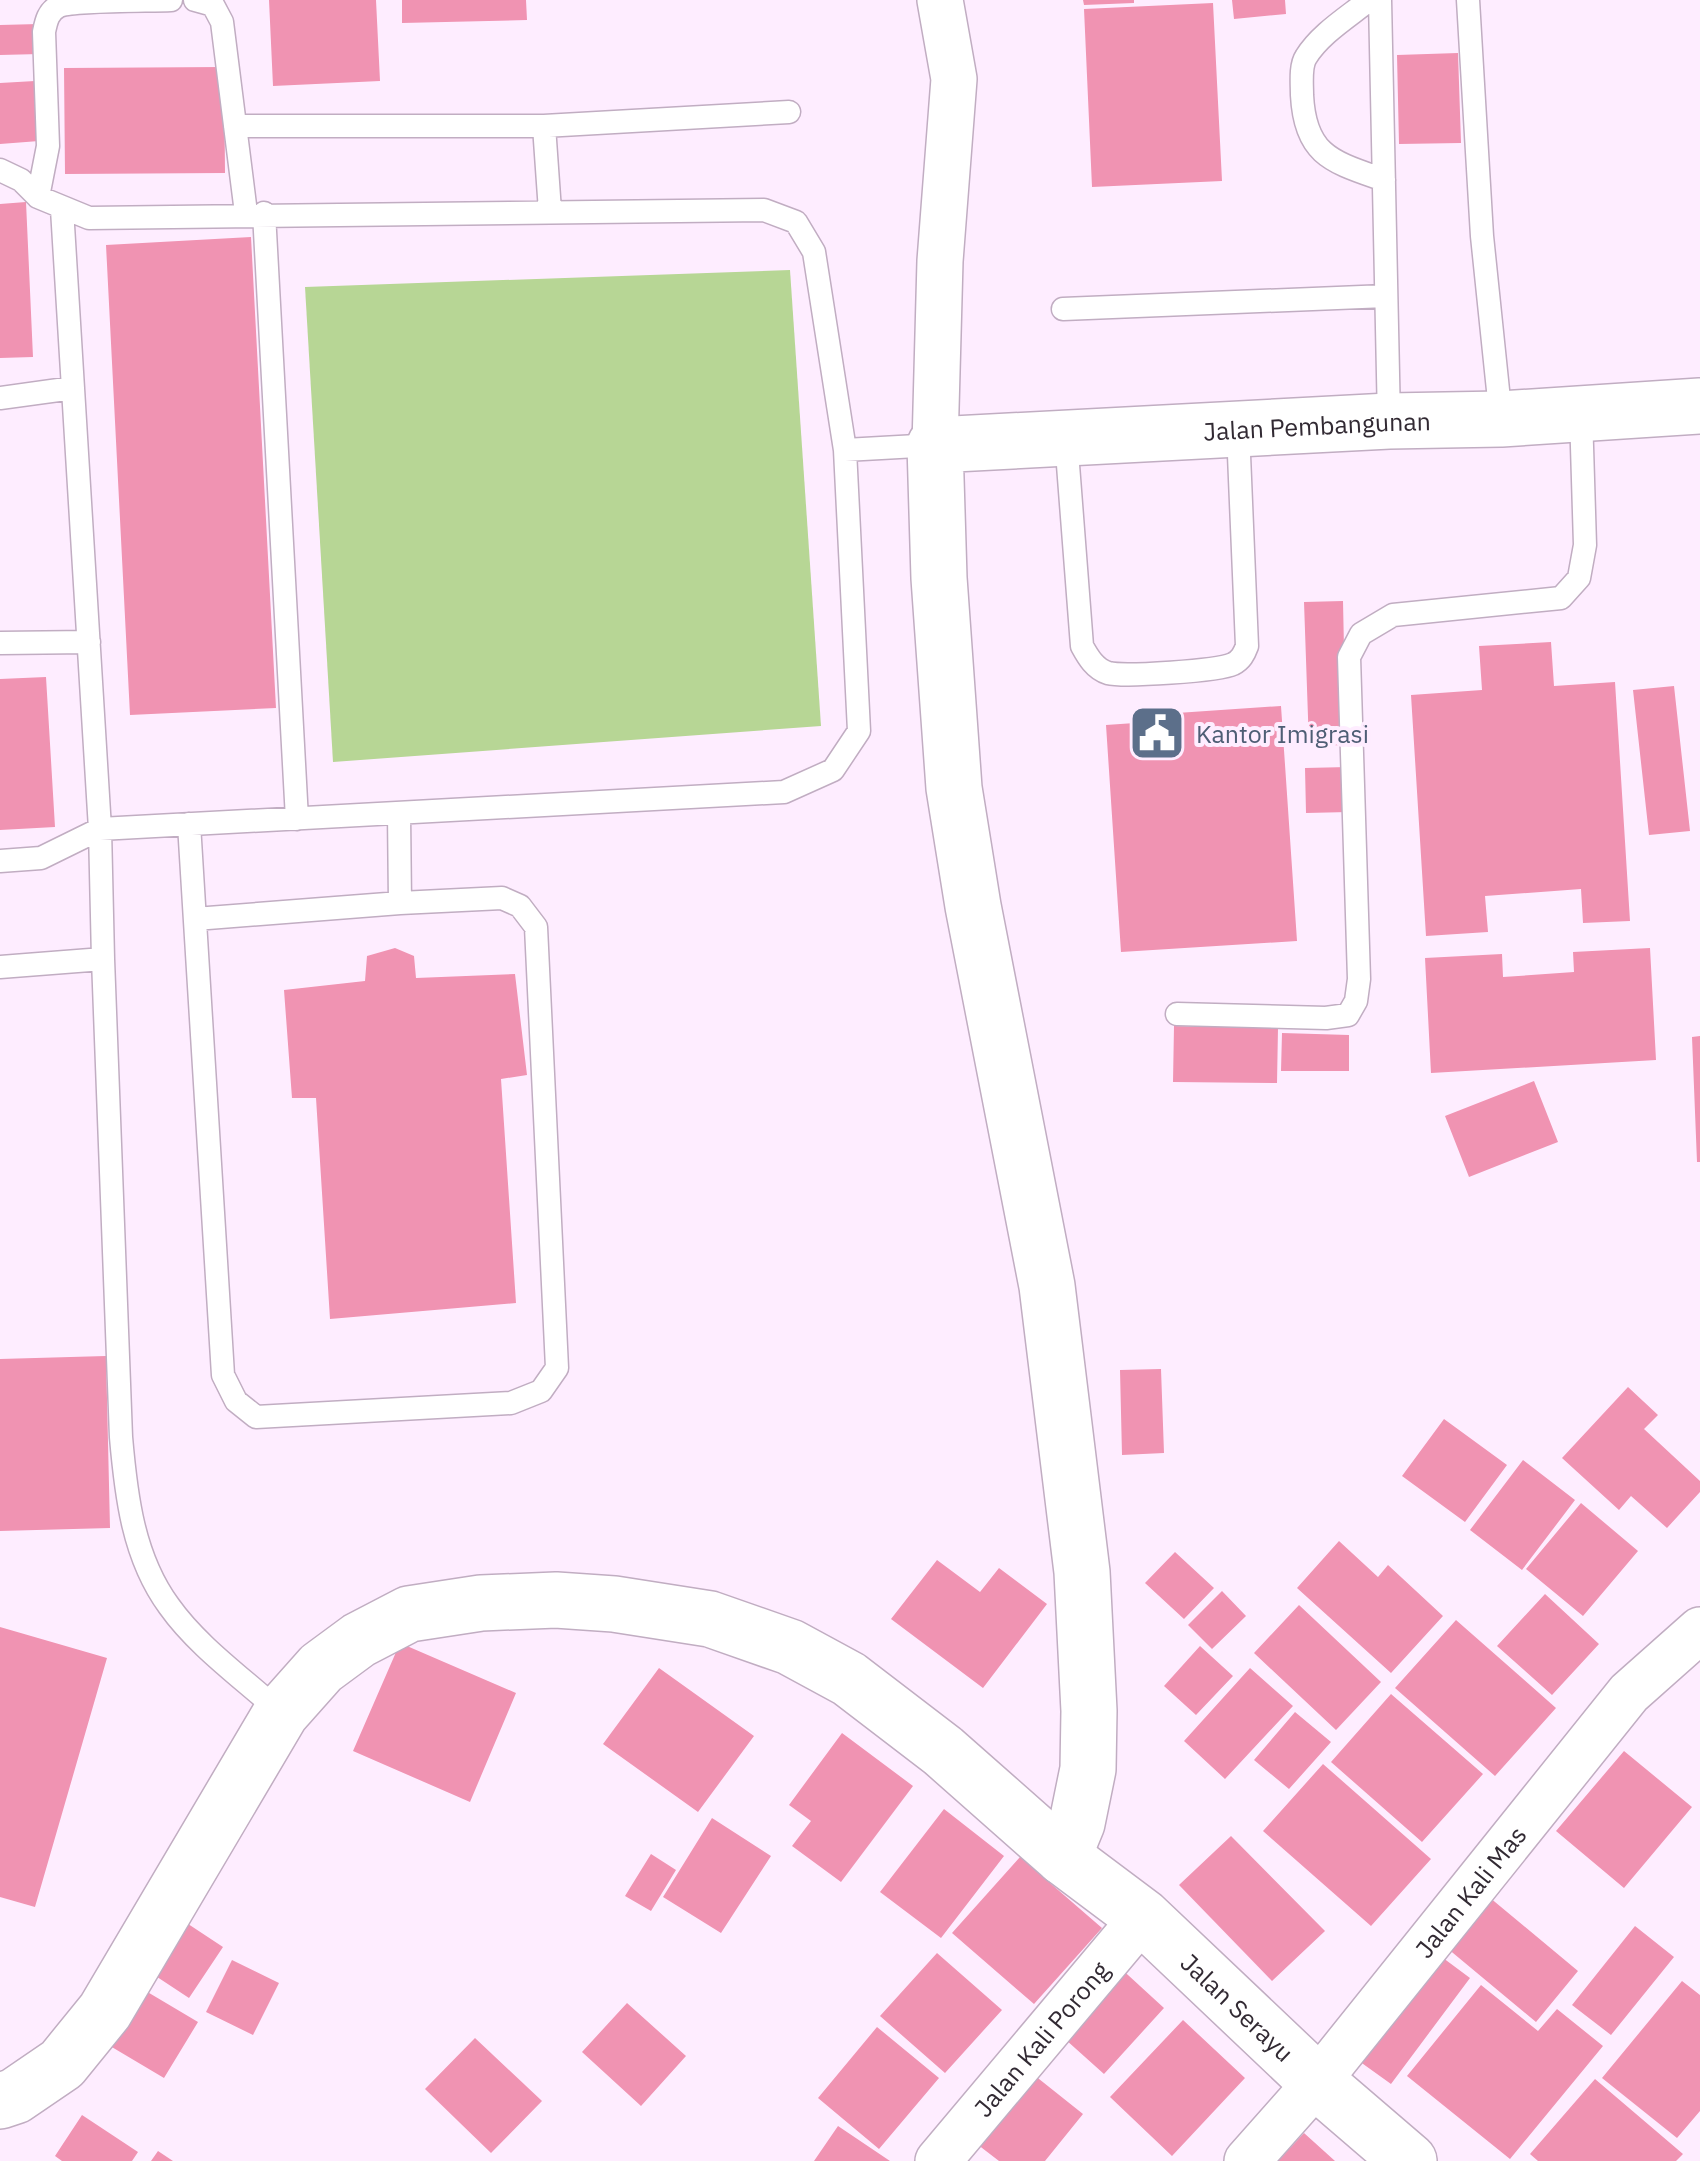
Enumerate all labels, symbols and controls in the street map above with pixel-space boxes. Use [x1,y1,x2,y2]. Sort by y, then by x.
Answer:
street label: Jalan Pembangunan [1202,404,1431,447]
public building icon: Kantor Imigrasi [1127,703,1187,763]
place label: Kantor Imigrasi [1196,717,1369,750]
street label: Jalan Kali Mas [1407,1819,1533,1964]
street label: Jalan Serayu [1174,1945,1301,2068]
street label: Jalan Kali Porong [966,1954,1116,2123]

